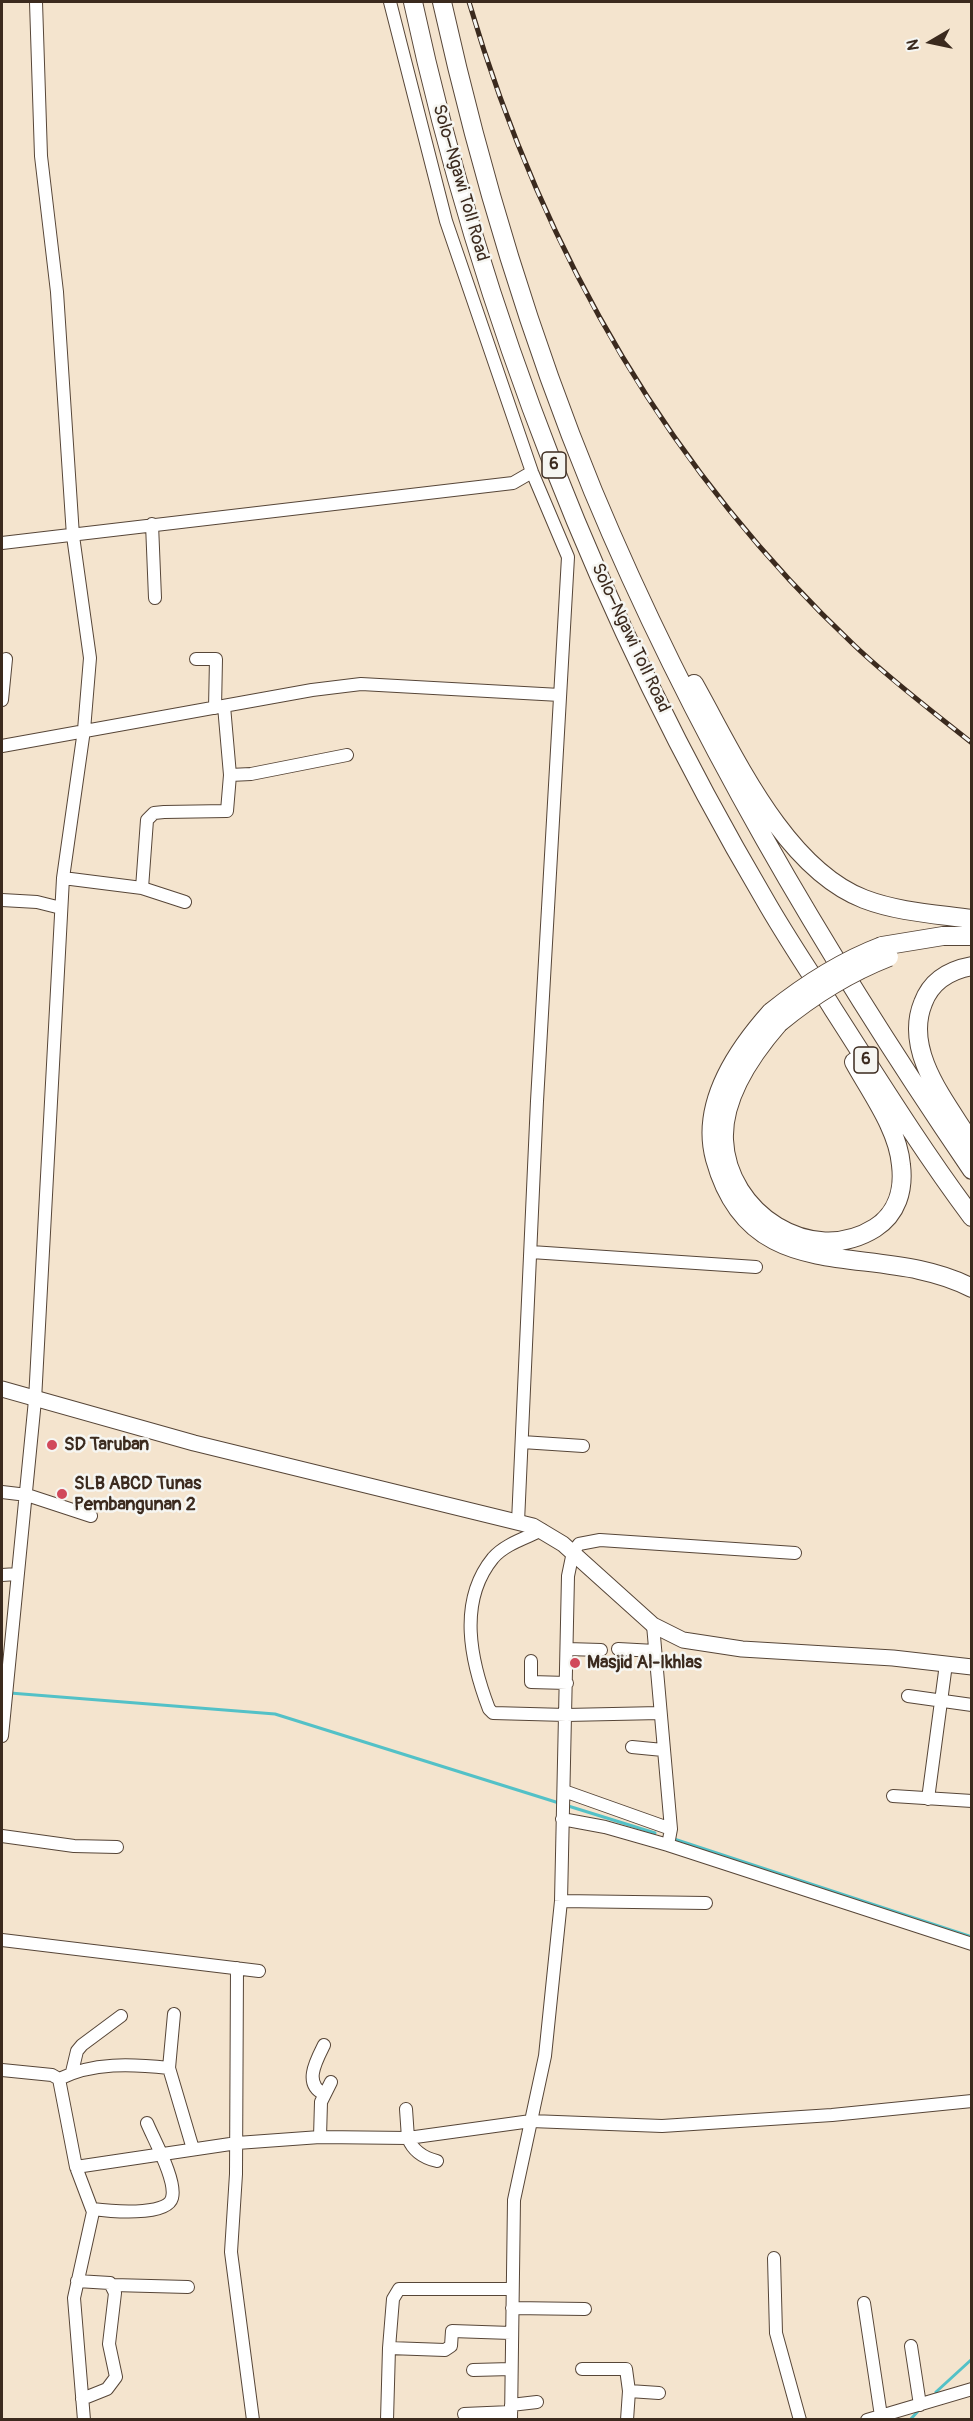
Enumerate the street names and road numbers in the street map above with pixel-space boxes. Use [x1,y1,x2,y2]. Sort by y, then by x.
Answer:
street label: Solo–Ngawi Toll Road [427,102,493,264]
road number: 6 [542,452,566,478]
street label: Solo–Ngawi Toll Road [586,560,674,716]
road number: 6 [854,1047,878,1073]

